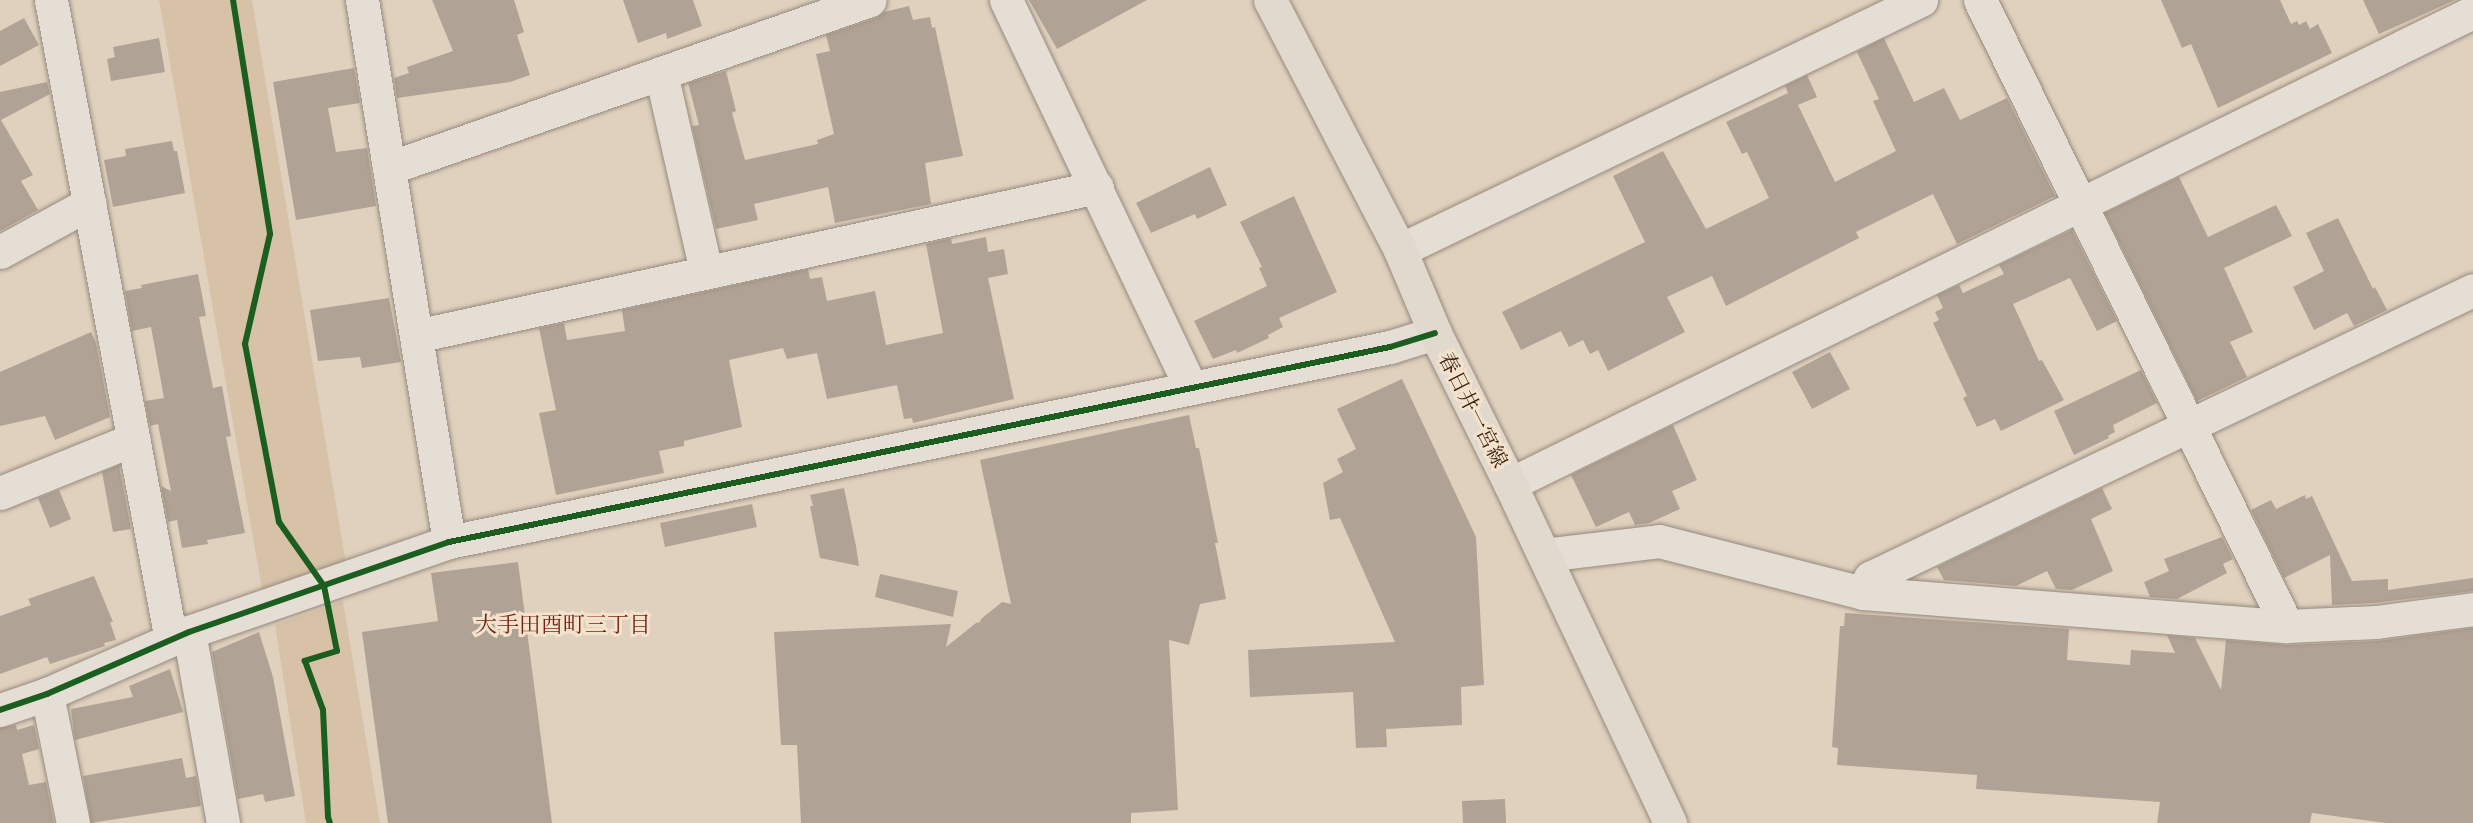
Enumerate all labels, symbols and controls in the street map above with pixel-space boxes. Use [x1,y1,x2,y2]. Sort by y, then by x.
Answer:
street label: 春日井一宮線 [1433,348,1513,472]
district label: 大手田酉町三丁目 [475,612,651,638]

